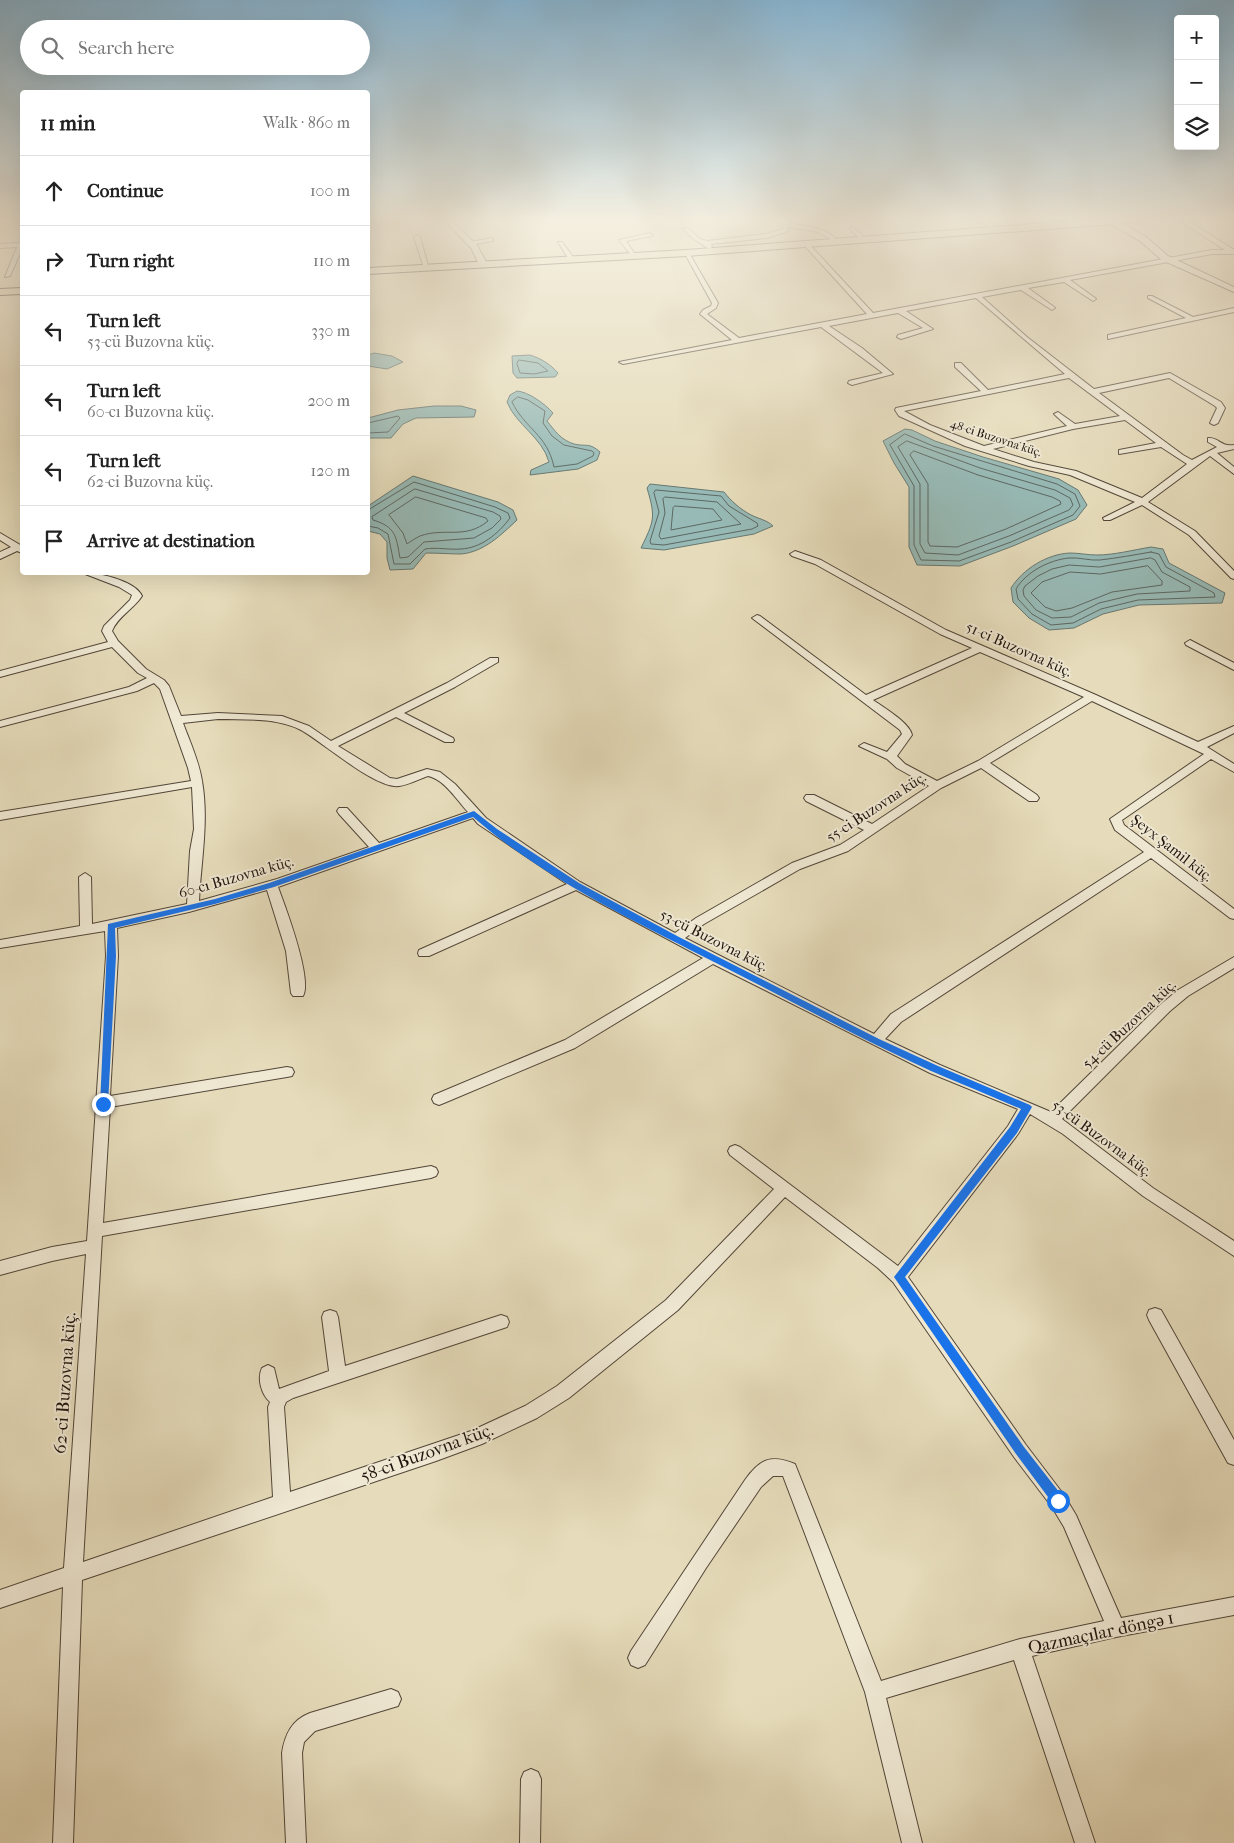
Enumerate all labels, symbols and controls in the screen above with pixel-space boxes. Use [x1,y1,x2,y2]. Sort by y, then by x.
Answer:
map controls [1174,15,1219,150]
button: + [1174,15,1219,60]
search box [20,20,370,75]
icon: search [38,34,66,62]
text: Search here [78,37,174,59]
button: − [1174,60,1219,105]
button: layers [1174,105,1219,150]
text: 11 min [40,111,95,135]
text: Walk · 860 m [263,113,350,132]
icon: ahead [40,177,68,205]
text: Continue [87,180,163,202]
text: 100 m [310,181,350,200]
icon: right [40,247,68,275]
text: Turn right [87,250,174,272]
text: 110 m [313,251,350,270]
text: Turn left [87,310,161,332]
icon: left [40,317,68,345]
text: 330 m [311,321,350,340]
text: 53-cü Buzovna küç. [87,332,214,351]
text: Turn left [87,380,161,402]
icon: left [40,387,68,415]
text: 200 m [307,391,350,410]
text: 60-cı Buzovna küç. [87,402,214,421]
street label: 48-ci Buzovna küç. [948,417,1043,460]
text: Turn left [87,450,161,472]
icon: left [40,457,68,485]
text: 120 m [311,461,350,480]
text: 62-ci Buzovna küç. [87,472,213,491]
icon: arrive [40,527,68,555]
text: Arrive at destination [87,530,255,552]
street label: 51-ci Buzovna küç. [963,618,1075,681]
street label: 55-ci Buzovna küç. [823,768,929,846]
street label: Şeyx Şamil küç. [1128,811,1216,886]
street label: 60-cı Buzovna küç. [176,852,296,902]
street label: 53-cü Buzovna küç. [657,905,771,975]
street label: 54-cü Buzovna küç. [1078,976,1180,1072]
route end [92,1093,115,1116]
street label: 53-cü Buzovna küç. [1049,1096,1156,1180]
street label: 62-ci Buzovna küç. [50,1311,80,1455]
street label: 58-ci Buzovna küç. [358,1419,496,1487]
route start [1047,1490,1070,1513]
street label: Qazmaçılar döngə 1 [1026,1607,1176,1659]

